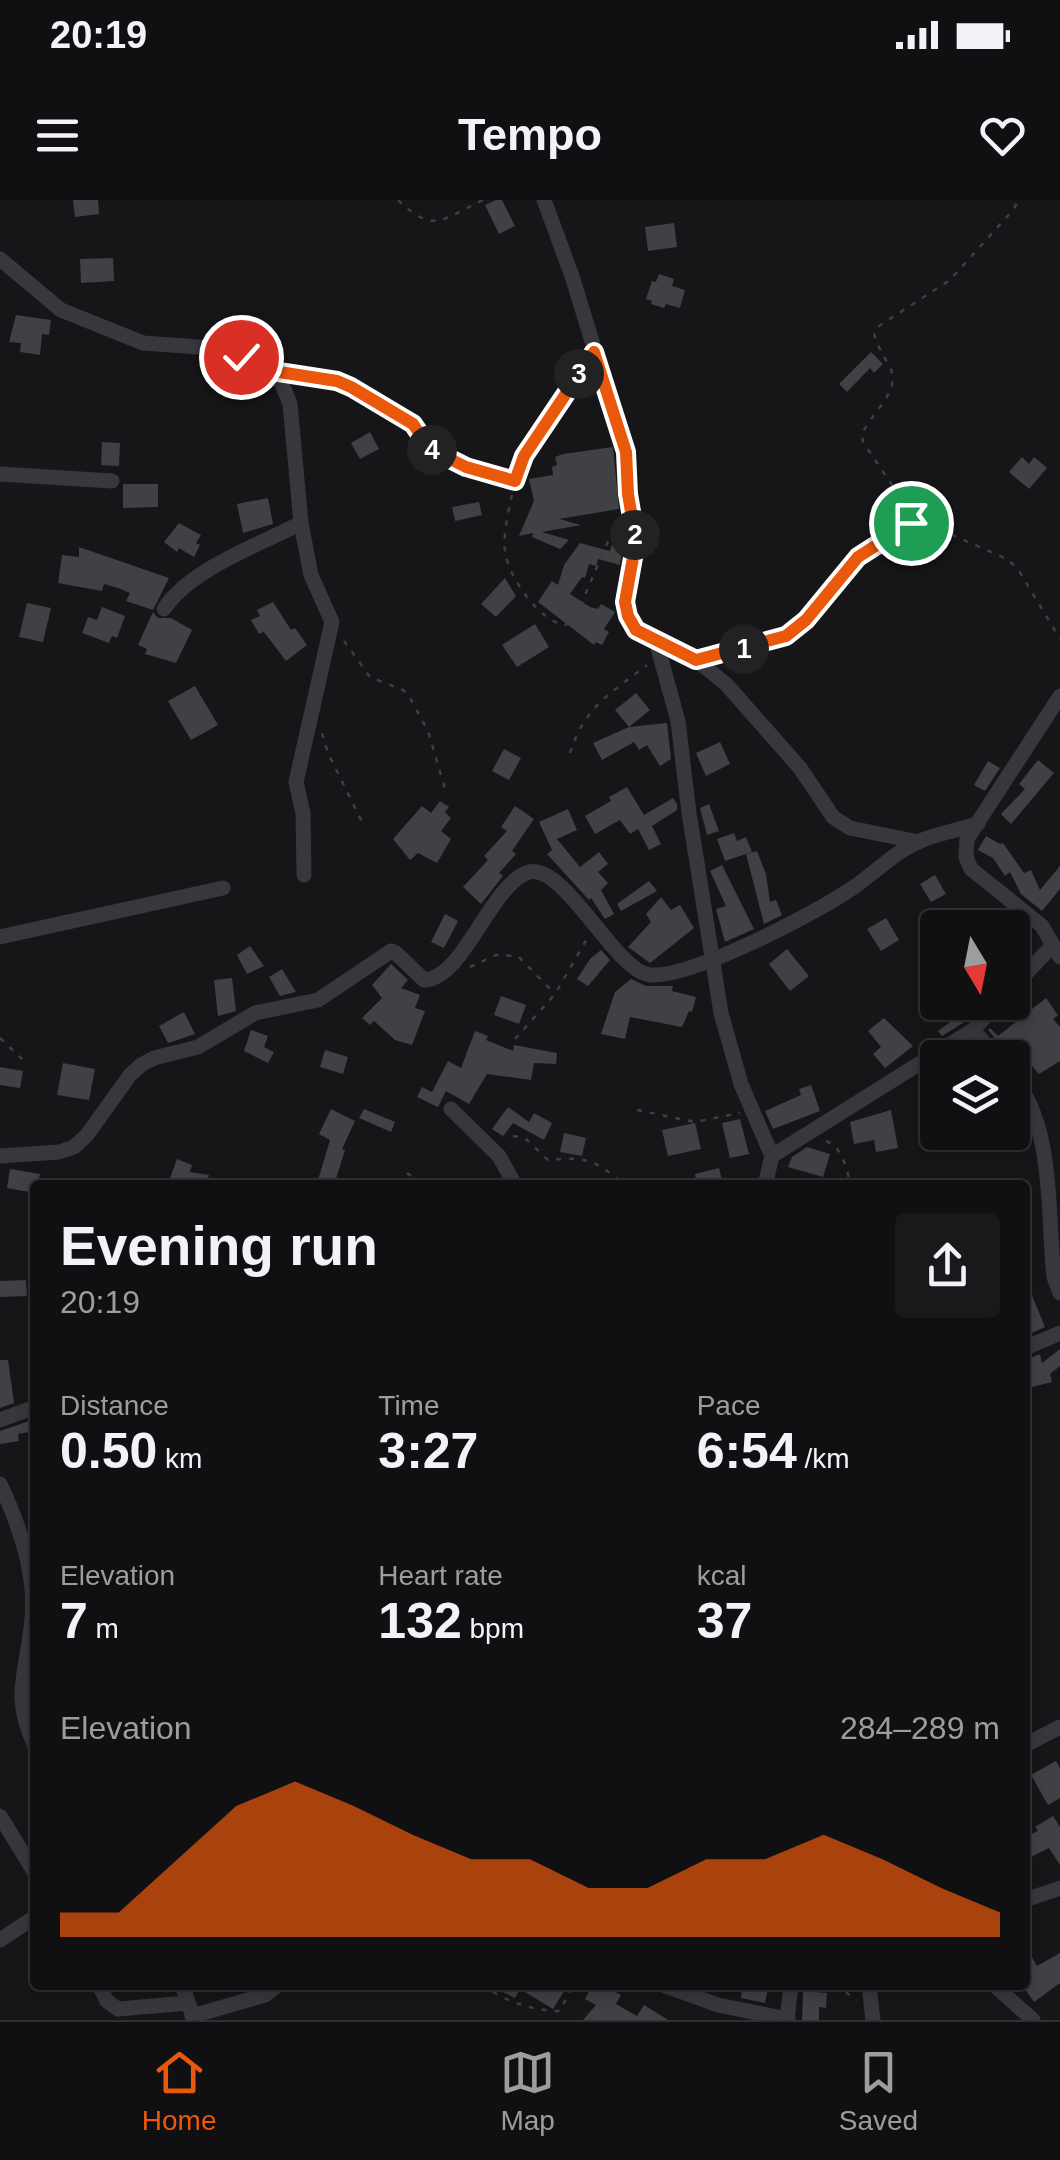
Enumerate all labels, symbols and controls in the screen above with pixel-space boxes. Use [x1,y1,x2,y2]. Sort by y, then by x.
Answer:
text: 20:19 [50,14,147,56]
icon: menu [30,108,85,163]
icon: heart [975,108,1030,163]
text: Tempo [458,109,602,160]
pin [199,315,284,400]
icon: check [214,330,269,385]
pin: 3 [554,349,604,399]
text: 3 [571,358,587,389]
pin: 4 [407,425,457,475]
text: 4 [424,434,440,465]
pin [869,481,954,566]
icon: arrive [884,496,939,551]
pin: 2 [610,510,660,560]
text: 2 [627,519,643,550]
pin: 1 [719,624,769,674]
text: 1 [736,633,752,664]
north arrow [920,910,1030,1020]
map controls [920,910,1030,1150]
button: layers [920,1040,1030,1150]
button: share [895,1213,1000,1318]
text: Evening run [60,1215,378,1277]
text: 20:19 [60,1284,140,1320]
text: Distance [60,1390,169,1421]
text: Time [378,1390,440,1421]
text: Pace [697,1390,760,1421]
text: 0.50 [60,1423,157,1479]
text: 3:27 [378,1423,478,1479]
text: 6:54 [697,1423,797,1479]
text: km [157,1443,202,1474]
text: /km [797,1443,850,1474]
text: Elevation [60,1560,175,1591]
text: Heart rate [378,1560,503,1591]
text: kcal [697,1560,746,1591]
text: 7 [60,1593,88,1649]
text: 132 [378,1593,462,1649]
text: 37 [697,1593,752,1649]
text: m [88,1613,119,1644]
text: bpm [462,1613,524,1644]
text: Elevation [60,1710,192,1746]
text: 284–289 m [840,1710,1000,1746]
tab: Home [142,2045,217,2137]
tab: Map [500,2045,555,2137]
tab: Saved [839,2045,918,2137]

